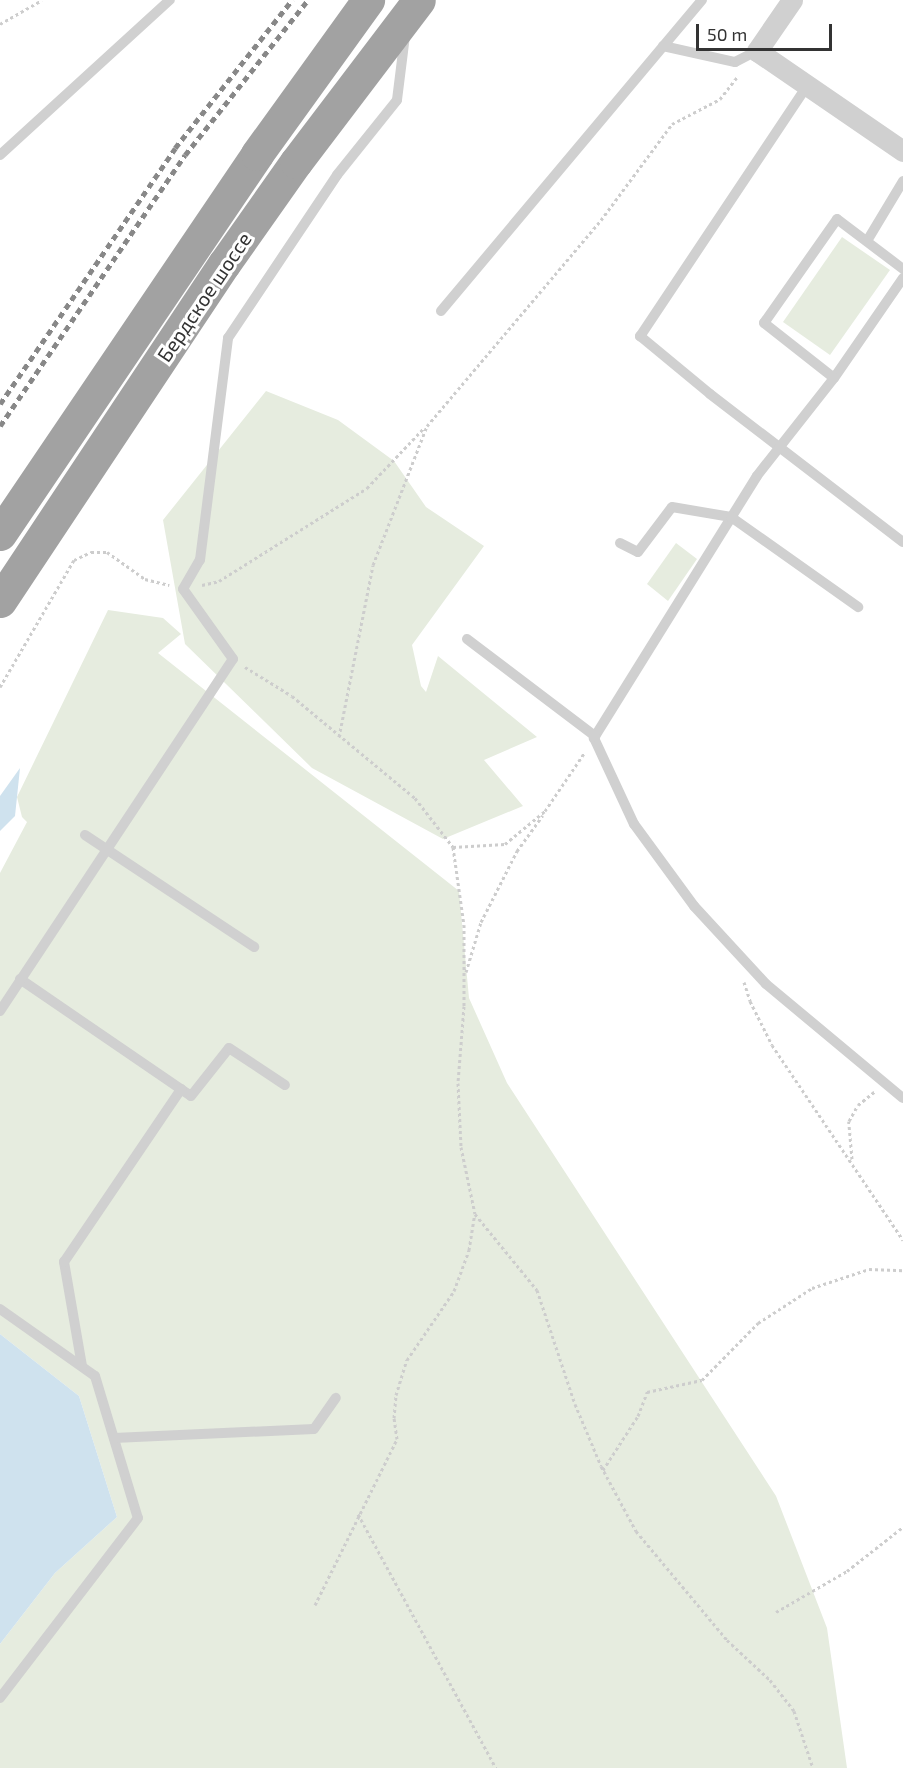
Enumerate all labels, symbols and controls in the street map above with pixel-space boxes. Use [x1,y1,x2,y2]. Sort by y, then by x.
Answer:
scale bar [699,12,836,50]
text: 50 m [707,23,747,45]
street label: Бердское шоссе [152,228,256,366]

